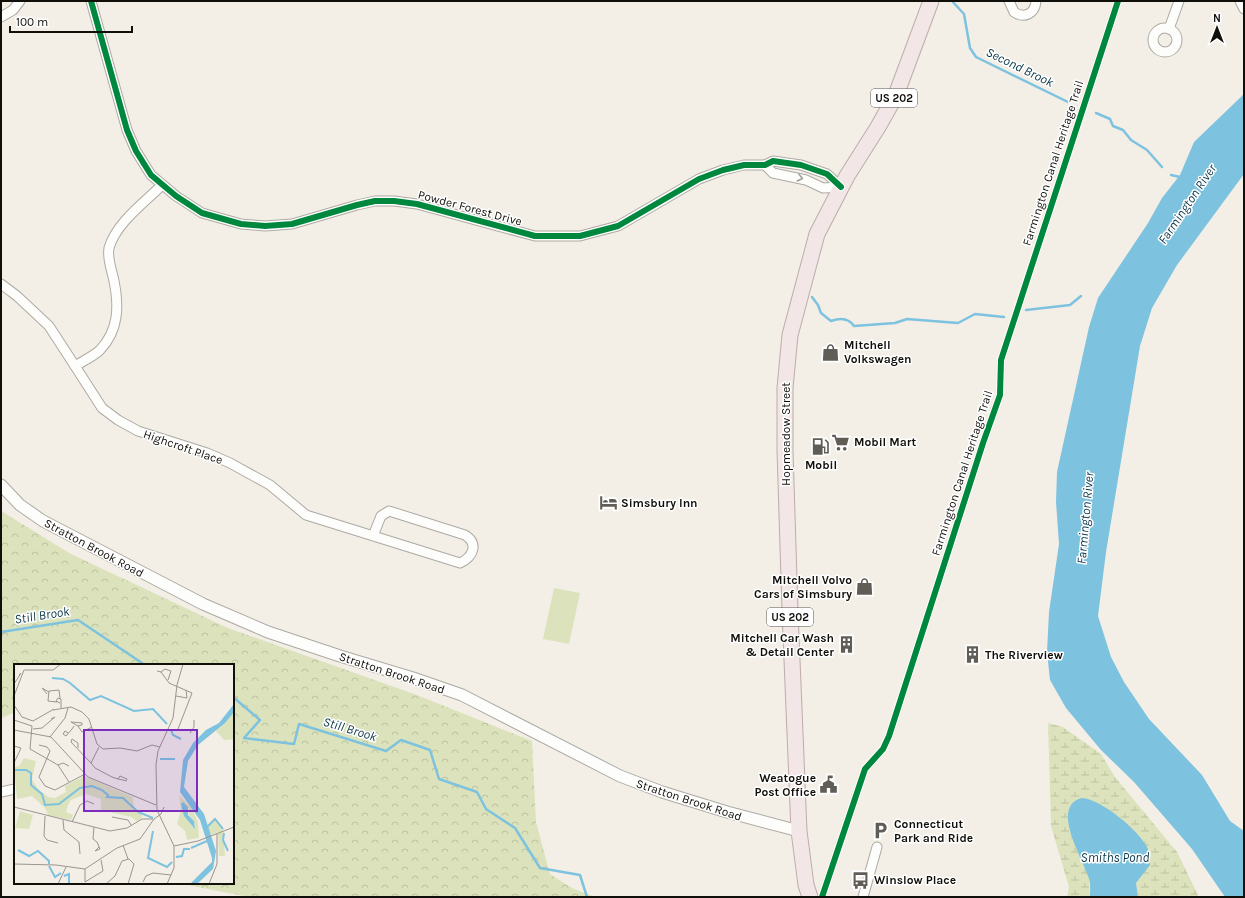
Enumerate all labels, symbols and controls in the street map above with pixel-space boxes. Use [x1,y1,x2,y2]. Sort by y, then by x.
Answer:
scale bar [10,8,132,34]
north arrow [1197,8,1237,48]
text: N [1213,12,1221,25]
text: 100 m [16,15,48,29]
water label: Second Brook [984,44,1057,90]
street label: Farmington Canal Heritage Trail [1020,79,1086,247]
road number: US 202 [871,89,917,107]
water label: Farmington River [1155,161,1219,247]
one-way arrow [797,174,803,182]
street label: Powder Forest Drive [416,187,524,229]
place label: Mitchell Volkswagen [844,338,912,366]
shop icon: Mitchell Volkswagen [821,342,841,362]
street label: Hopmeadow Street [779,382,793,486]
street label: Farmington Canal Heritage Trail [929,389,995,557]
street label: Highcroft Place [141,427,225,467]
supermarket icon: Mobil Mart [831,432,851,452]
place label: Mobil Mart [854,435,917,449]
fuel station icon: Mobil [811,436,831,456]
place label: Mobil [805,458,837,472]
water label: Farmington River [1073,471,1097,565]
hotel icon: Simsbury Inn [598,493,618,513]
place label: Simsbury Inn [621,496,698,510]
street label: Stratton Brook Road [42,516,146,580]
place label: Mitchell Volvo Cars of Simsbury [754,573,852,601]
shop icon: Mitchell Volvo Cars of Simsbury [855,577,875,597]
water label: Still Brook [13,603,71,627]
road number: US 202 [767,608,813,626]
place label: Mitchell Car Wash & Detail Center [730,631,834,659]
building icon: Mitchell Car Wash & Detail Center [837,635,857,655]
building icon: The Riverview [962,645,982,665]
place label: The Riverview [985,648,1063,662]
street label: Stratton Brook Road [337,649,447,697]
inset map [14,664,234,884]
water label: Still Brook [321,714,379,744]
place label: Weatogue Post Office [754,771,816,799]
public building icon: Weatogue Post Office [819,775,839,795]
street label: Stratton Brook Road [634,776,744,824]
place label: Connecticut Park and Ride [894,817,973,845]
parking icon: Connecticut Park and Ride [871,821,891,841]
water label: Smiths Pond [1081,850,1149,865]
bus stop icon: Winslow Place [851,870,871,890]
place label: Winslow Place [874,873,956,887]

